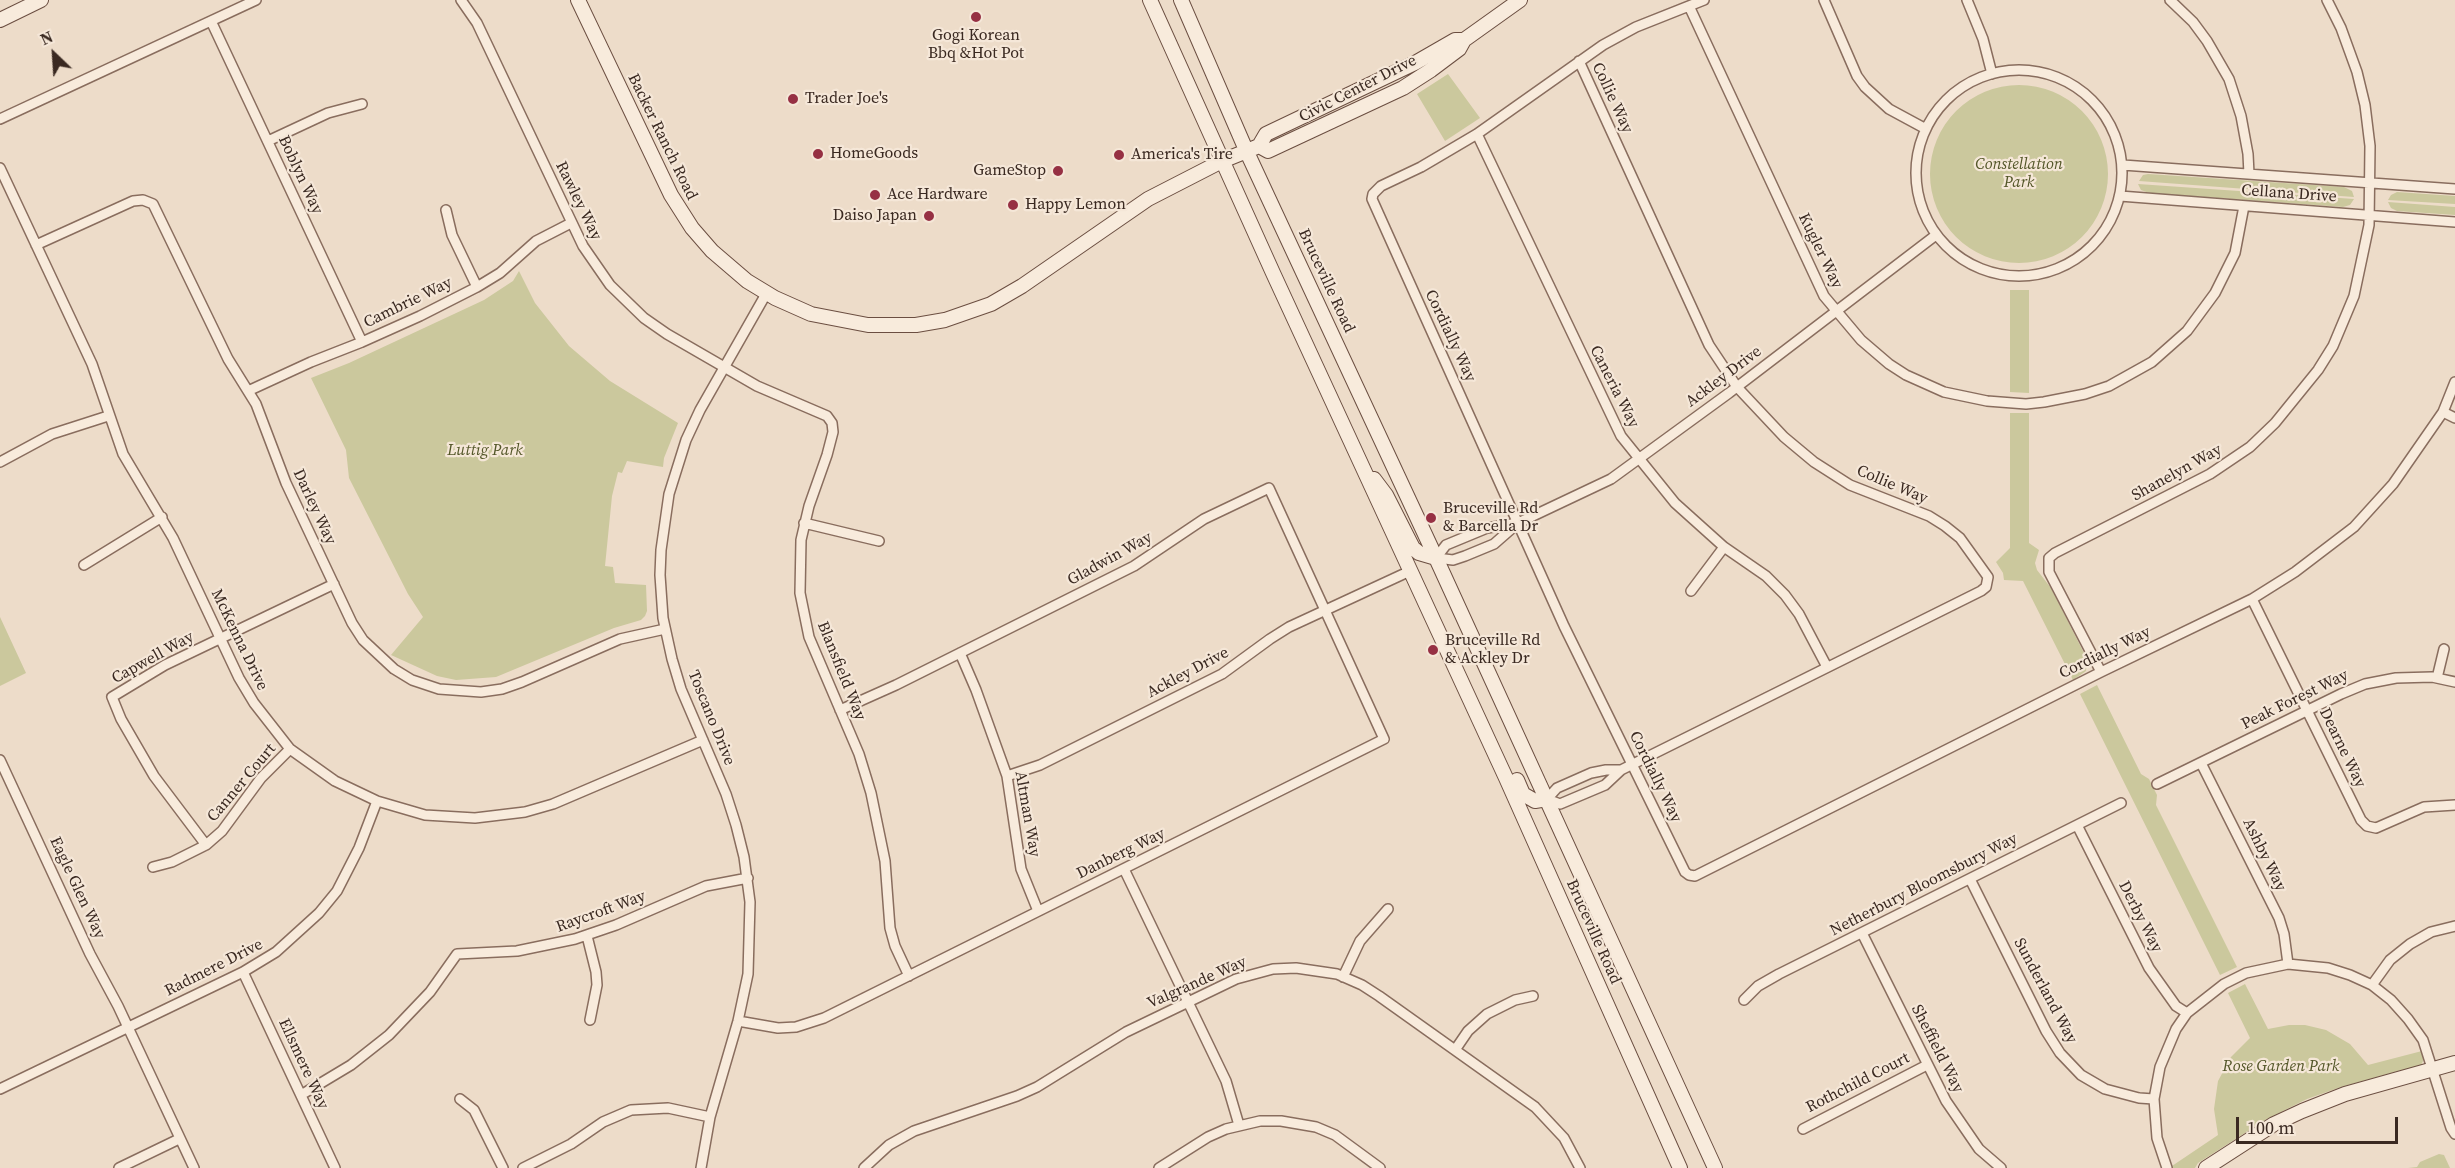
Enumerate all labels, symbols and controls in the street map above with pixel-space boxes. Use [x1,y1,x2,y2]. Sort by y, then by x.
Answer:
marker: Gogi Korean Bbq &Hot Pot [969,10,983,24]
north arrow [24,24,84,84]
text: N [36,25,56,50]
place label: Gogi Korean Bbq &Hot Pot [928,26,1024,64]
street label: Civic Center Drive [1296,51,1420,127]
street label: Collie Way [1587,60,1637,136]
street label: Backer Ranch Road [623,71,701,203]
place label: Trader Joe's [805,89,888,109]
marker: Trader Joe's [786,92,800,106]
street label: Boblyn Way [273,133,327,217]
place label: HomeGoods [830,144,918,164]
place label: America's Tire [1131,145,1233,165]
marker: HomeGoods [811,147,825,161]
marker: America's Tire [1112,148,1126,162]
park label: Constellation Park [1975,155,2063,193]
street label: Rawley Way [551,158,605,244]
place label: GameStop [973,161,1046,181]
marker: GameStop [1051,164,1065,178]
street label: Cellana Drive [2241,181,2337,207]
place label: Ace Hardware [887,185,988,205]
marker: Ace Hardware [868,188,882,202]
place label: Happy Lemon [1025,195,1126,215]
marker: Happy Lemon [1006,198,1020,212]
place label: Daiso Japan [833,206,917,226]
marker: Daiso Japan [922,209,936,223]
street label: Kugler Way [1794,210,1846,292]
street label: Bruceville Road [1294,226,1358,336]
street label: Cambrie Way [361,273,455,333]
street label: Cordially Way [1420,287,1480,385]
street label: Ackley Drive [1682,342,1766,412]
street label: Caneria Way [1585,343,1643,431]
street label: Shanelyn Way [2129,440,2225,506]
park label: Luttig Park [447,441,523,461]
street label: Collie Way [1854,461,1930,509]
street label: Darley Way [288,466,340,548]
place label: Bruceville Rd & Barcella Dr [1443,499,1538,537]
marker: Bruceville Rd & Barcella Dr [1424,511,1438,525]
street label: Gladwin Way [1064,528,1156,590]
street label: McKenna Drive [206,586,272,694]
street label: Blansfield Way [812,619,870,723]
street label: Cordially Way [2056,623,2154,683]
street label: Capwell Way [109,628,197,688]
place label: Bruceville Rd & Ackley Dr [1445,631,1540,669]
street label: Ackley Drive [1144,643,1232,703]
marker: Bruceville Rd & Ackley Dr [1426,643,1440,657]
street label: Peak Forest Way [2239,666,2351,734]
street label: Toscano Drive [683,668,739,768]
street label: Dearne Way [2314,705,2370,791]
street label: Cordially Way [1625,728,1685,826]
street label: Canner Court [204,740,280,826]
street label: Altman Way [1010,770,1044,858]
street label: Ashby Way [2238,816,2290,894]
street label: Danberg Way [1074,824,1168,884]
street label: Netherbury Bloomsbury Way [1827,829,2021,941]
street label: Eagle Glen Way [45,834,109,942]
street label: Bruceville Road [1561,877,1625,987]
street label: Derby Way [2114,878,2166,956]
street label: Raycroft Way [554,887,648,937]
street label: Radmere Drive [162,935,266,1001]
street label: Sunderland Way [2009,935,2081,1047]
street label: Valgrande Way [1145,953,1249,1013]
street label: Sheffield Way [1907,1002,1967,1096]
street label: Ellsmere Way [274,1016,332,1112]
street label: Rothchild Court [1803,1049,1913,1117]
park label: Rose Garden Park [2223,1057,2339,1077]
scale bar [2239,1105,2401,1143]
text: 100 m [2247,1115,2294,1140]

